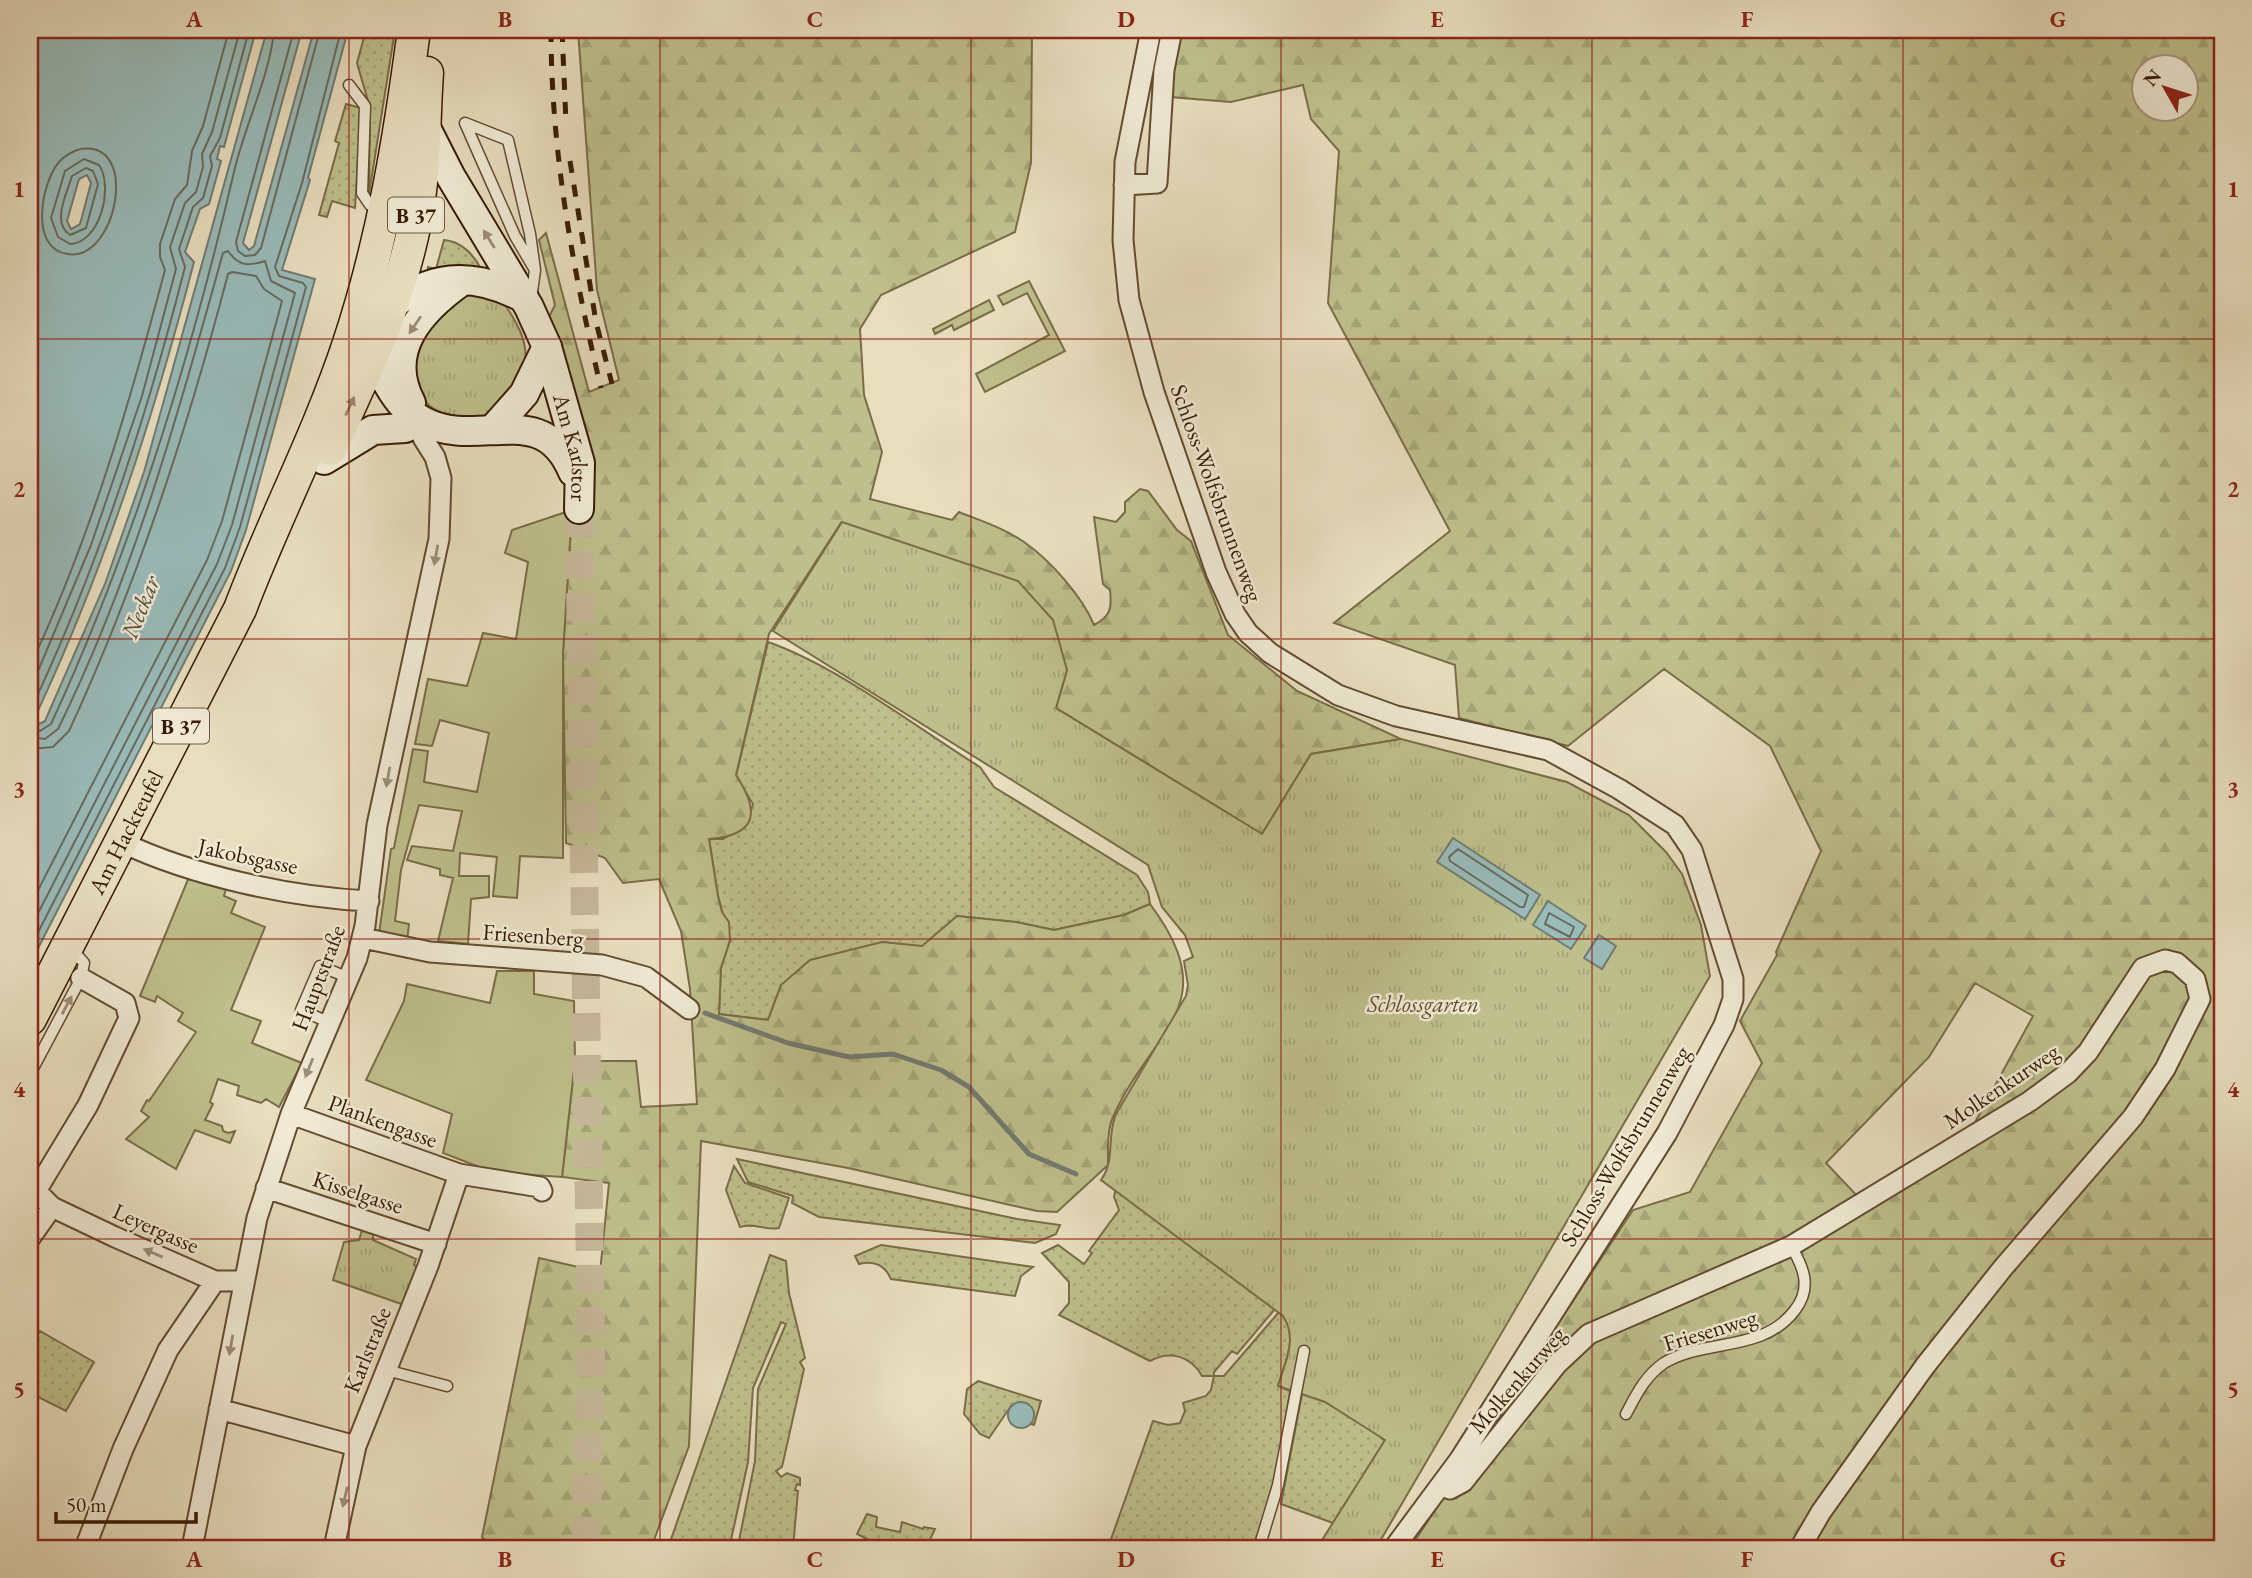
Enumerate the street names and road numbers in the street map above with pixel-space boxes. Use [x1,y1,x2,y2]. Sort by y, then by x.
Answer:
road number: B 37 [388,198,444,232]
street label: Schloss-Wolfsbrunnenweg [1164,380,1271,607]
street label: Am Karlstor [546,389,595,502]
road number: B 37 [153,708,209,744]
street label: Am Hackteufel [81,764,170,900]
street label: Jakobsgasse [193,830,301,881]
street label: Friesenberg [482,917,585,954]
street label: Hauptstraße [284,921,352,1035]
street label: Molkenkurweg [1937,1036,2066,1136]
street label: Schloss-Wolfsbrunnenweg [1553,1039,1697,1252]
street label: Plankengasse [324,1087,442,1155]
street label: Kisselgasse [309,1163,407,1221]
street label: Leyergasse [108,1196,204,1260]
street label: Friesenweg [1660,1301,1761,1358]
street label: Karlstraße [336,1303,398,1397]
street label: Molkenkurweg [1462,1319,1573,1440]

